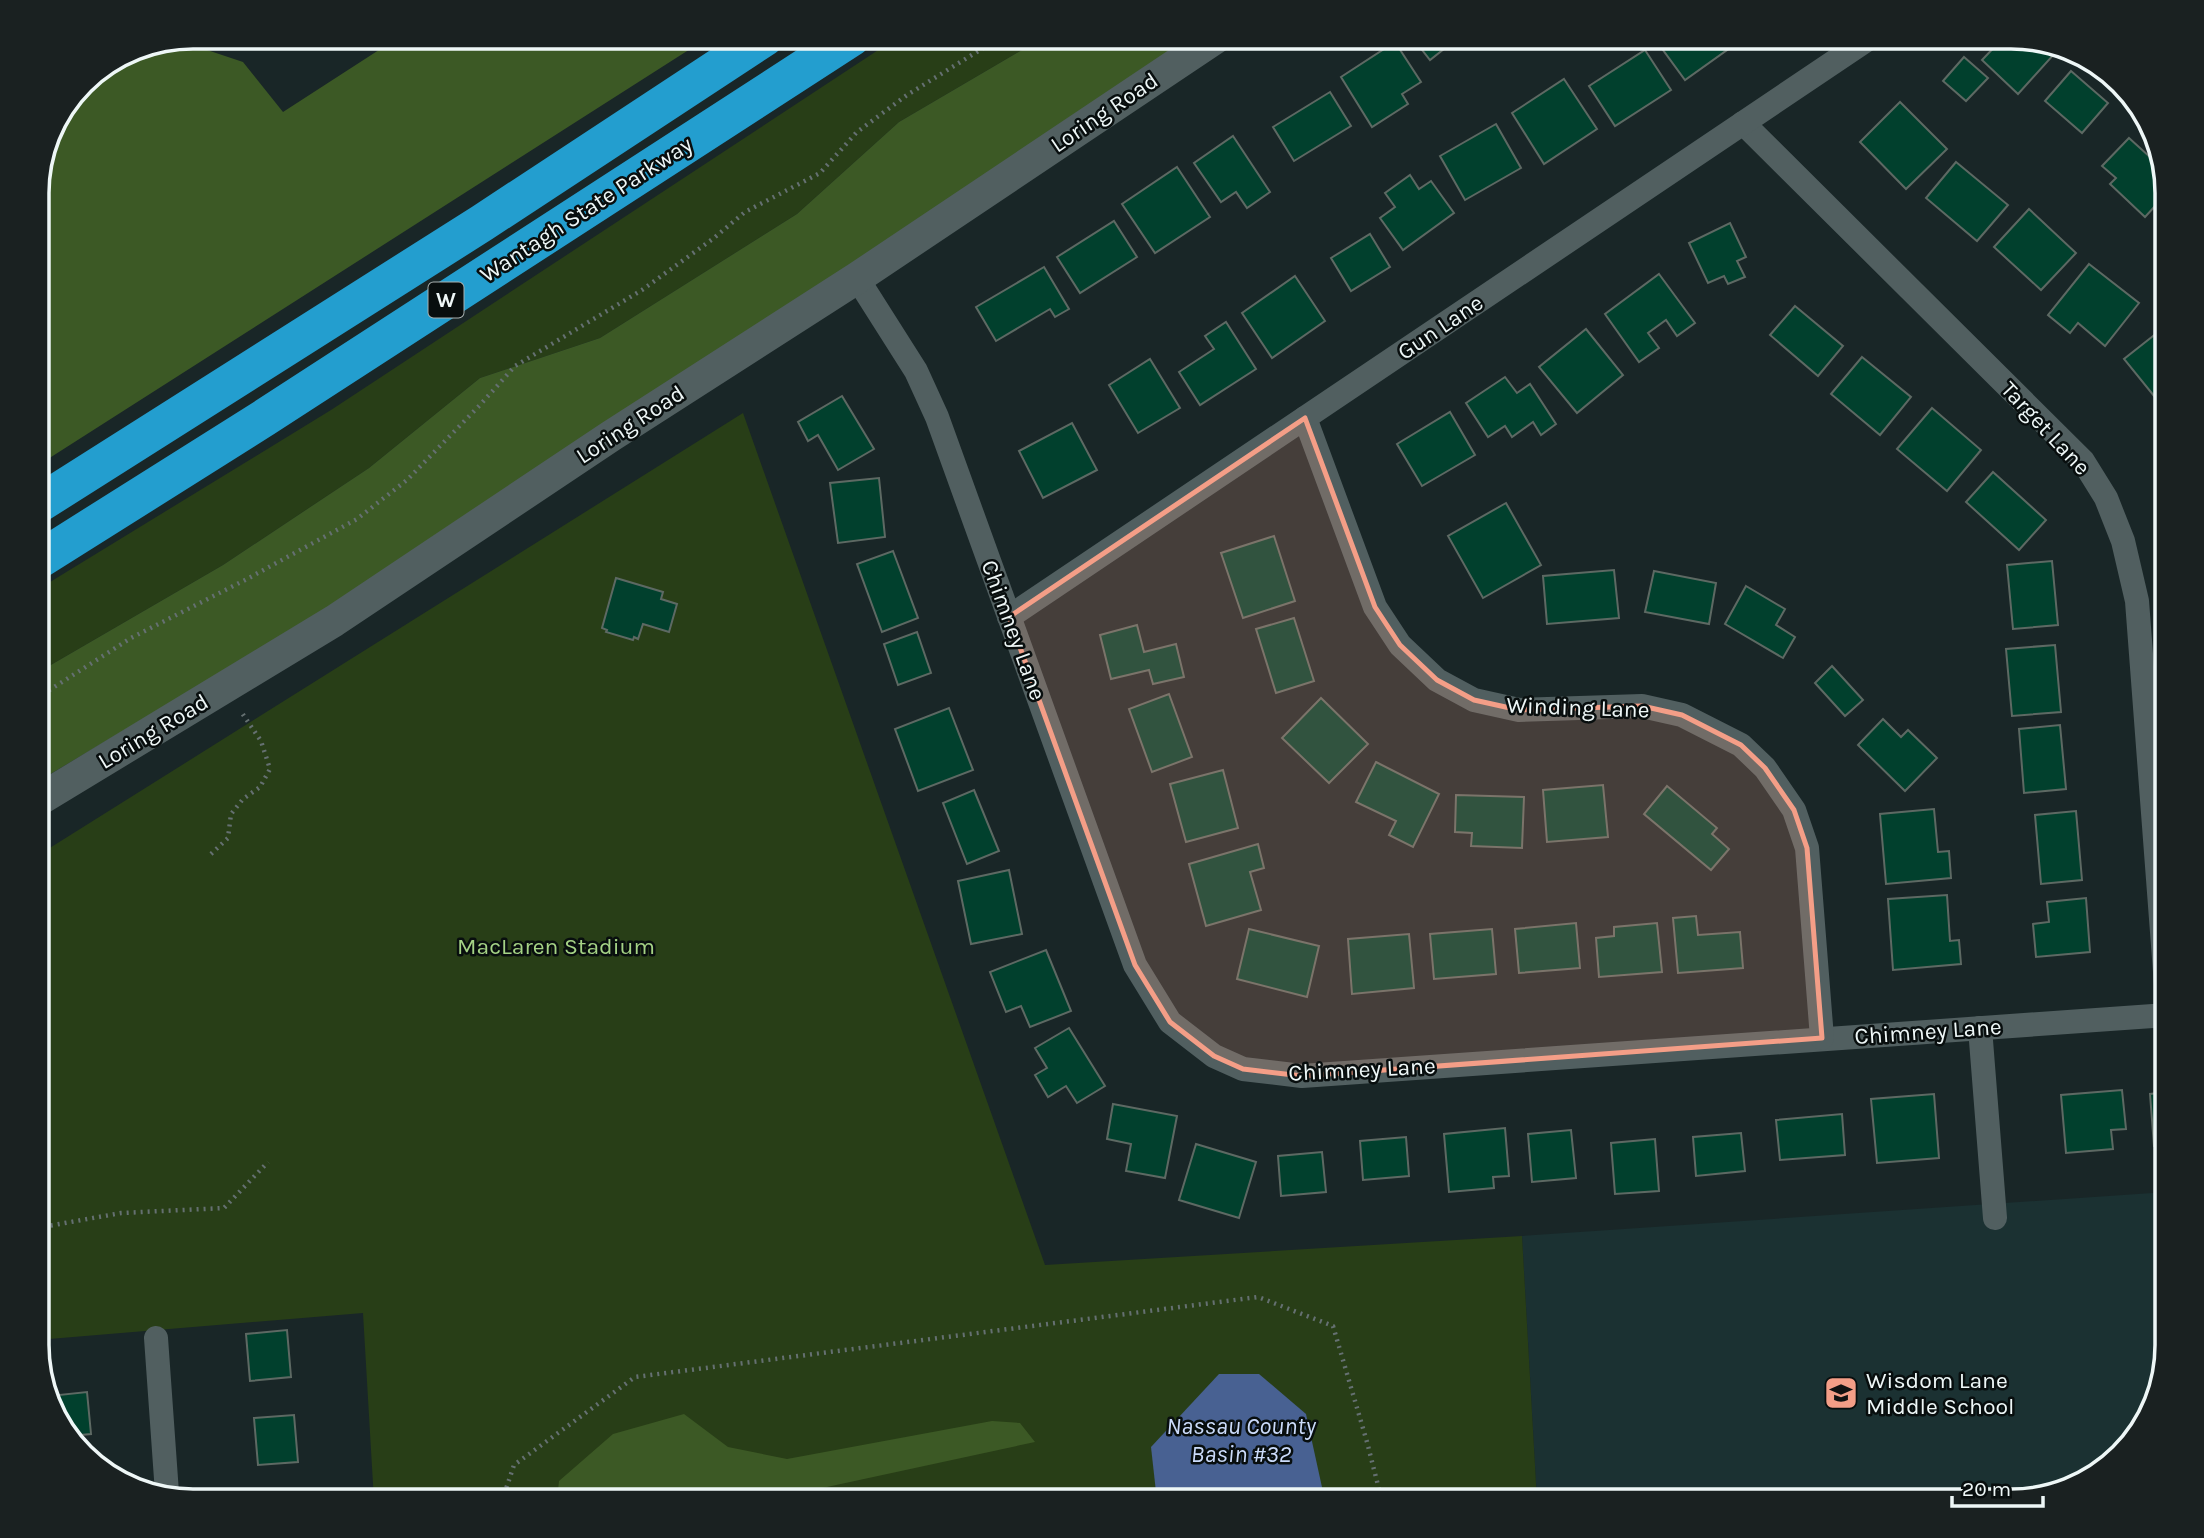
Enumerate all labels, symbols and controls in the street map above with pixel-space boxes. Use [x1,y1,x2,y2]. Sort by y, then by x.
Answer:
street label: Loring Road [1045,67,1163,158]
street label: Wantagh State Parkway [475,130,698,288]
road number: W [428,282,464,318]
street label: Gun Lane [1392,289,1488,366]
street label: Target Lane [1995,376,2096,481]
street label: Loring Road [571,379,690,469]
street label: Chimney Lane [976,556,1051,704]
street label: Loring Road [93,688,213,775]
street label: Winding Lane [1506,692,1650,723]
park label: MacLaren Stadium [457,933,655,960]
street label: Chimney Lane [1854,1013,2002,1050]
street label: Chimney Lane [1288,1052,1436,1087]
place label: Wisdom Lane Middle School [1866,1367,2015,1420]
school or university icon: Wisdom Lane Middle School [1822,1374,1860,1412]
water label: Nassau County Basin #32 [1166,1412,1316,1468]
scale bar [1952,1464,2043,1508]
text: 20 m [1962,1477,2011,1501]

